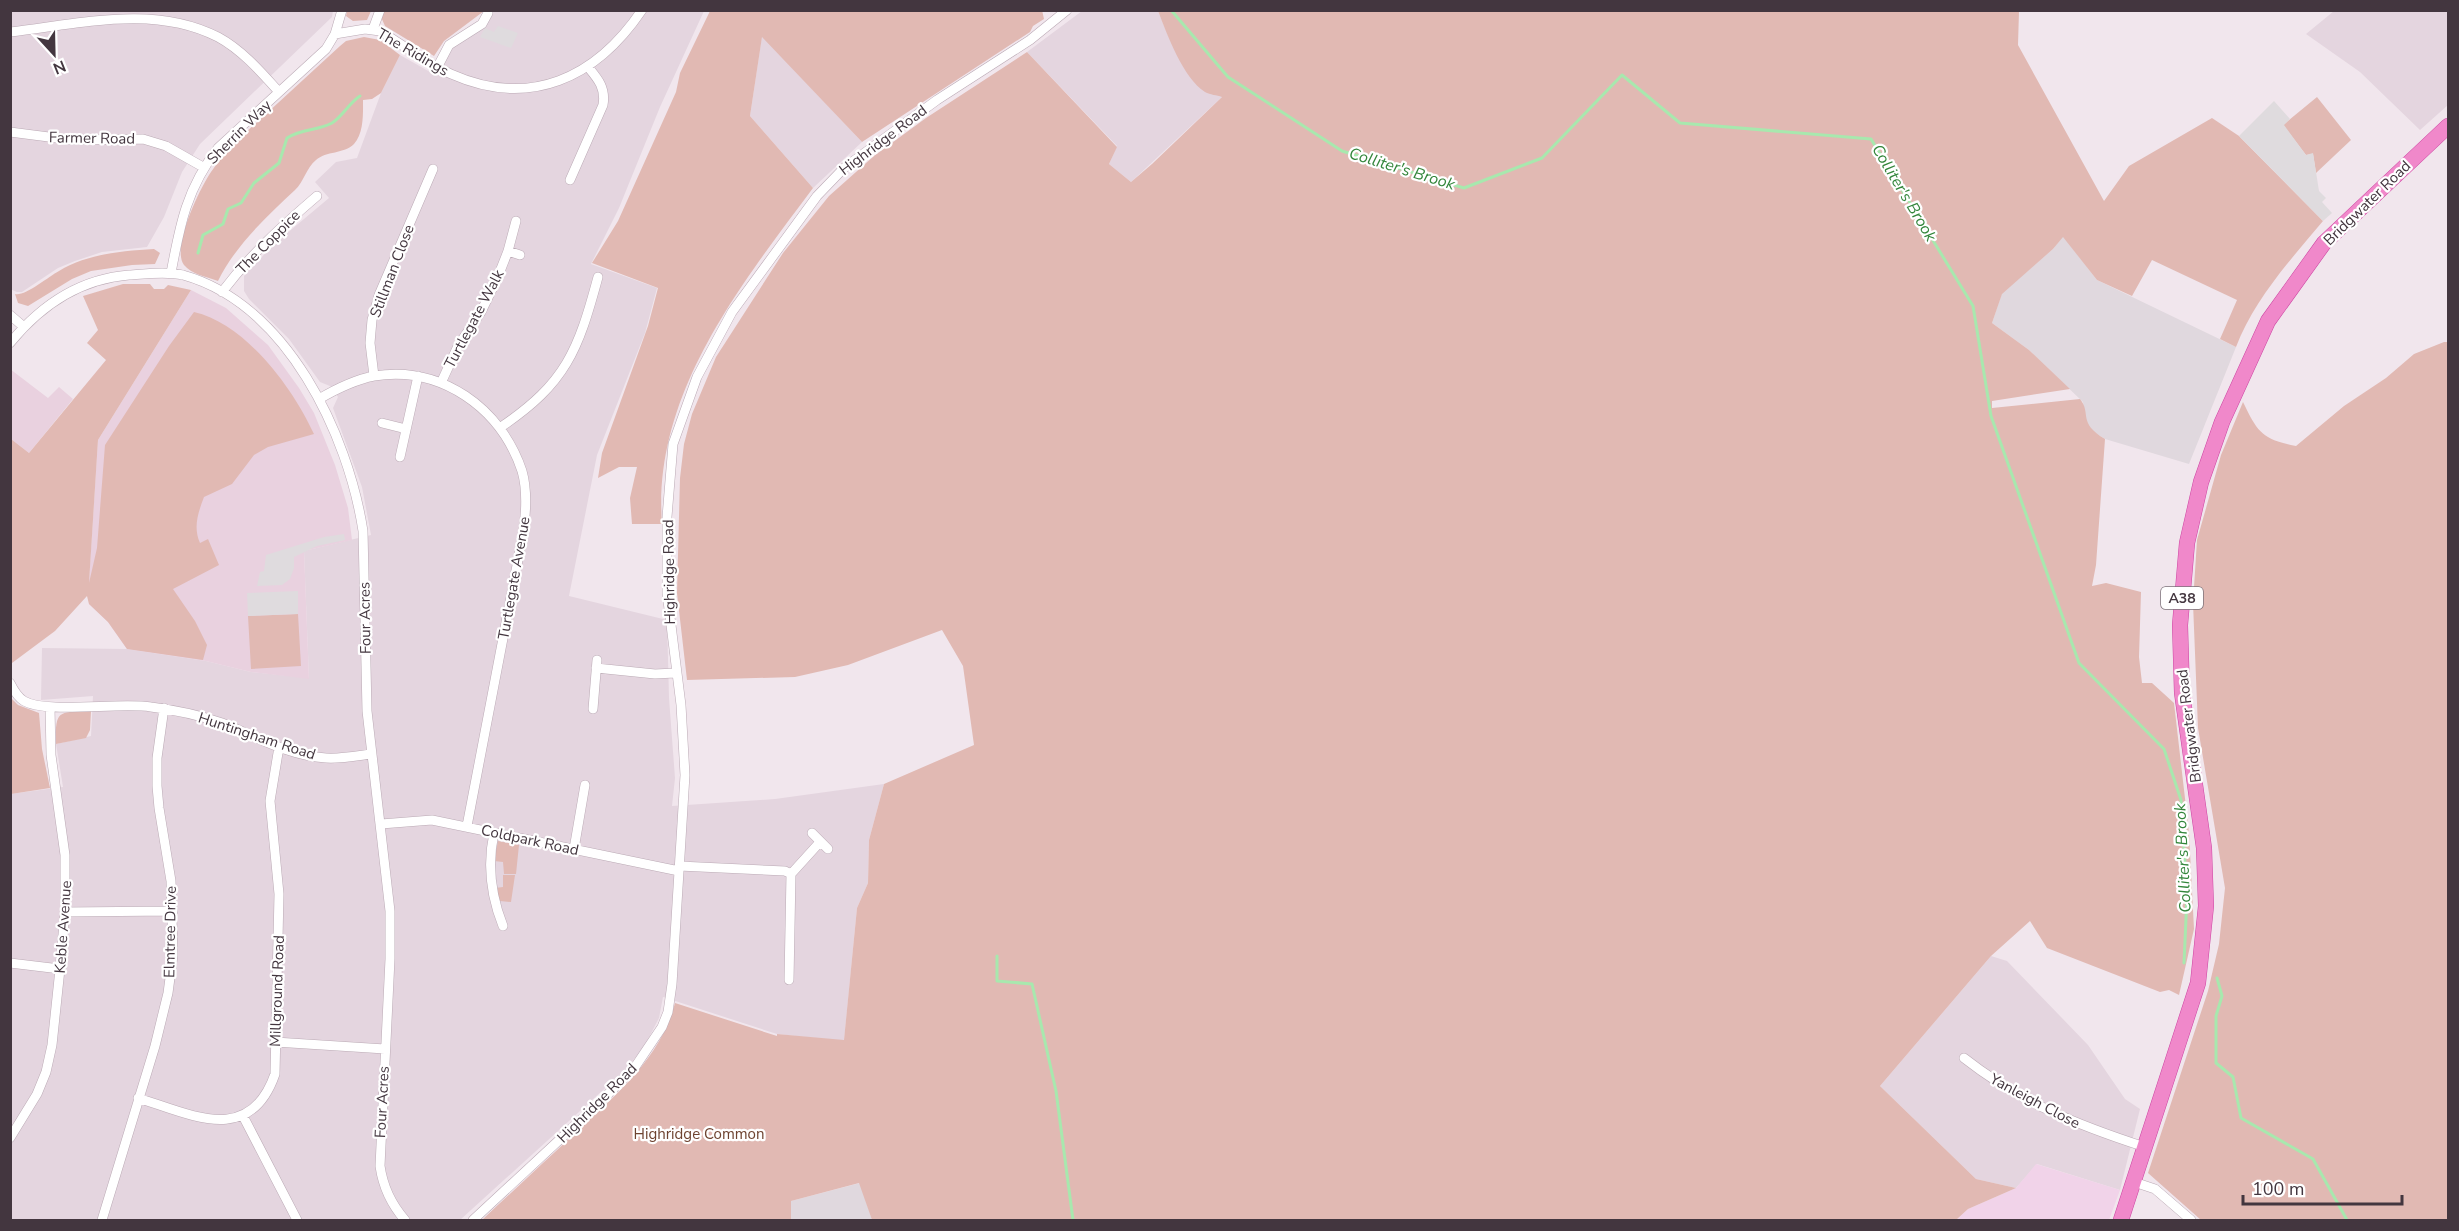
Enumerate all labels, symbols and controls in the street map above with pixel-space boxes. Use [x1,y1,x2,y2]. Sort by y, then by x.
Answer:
street label: The Ridings [374,23,452,81]
north arrow [24,24,84,84]
text: N [50,55,69,79]
street label: Sherrin Way [202,95,276,169]
street label: Highridge Road [835,100,931,180]
street label: Farmer Road [49,127,135,149]
water label: Colliter's Brook [1866,140,1942,246]
water label: Colliter's Brook [1346,142,1459,196]
street label: Bridgwater Road [2319,156,2415,250]
street label: The Coppice [232,206,304,278]
street label: Stillman Close [365,222,419,320]
street label: Turtlegate Walk [440,266,509,372]
street label: Turtlegate Avenue [493,515,535,641]
street label: Highridge Road [658,519,680,625]
street label: Four Acres [354,582,376,654]
road number: A38 [2161,587,2203,609]
street label: Bridgwater Road [2172,668,2206,784]
street label: Huntingham Road [196,708,318,764]
water label: Colliter's Brook [2169,802,2197,913]
street label: Coldpark Road [479,820,581,860]
street label: Keble Avenue [50,880,76,974]
street label: Elmtree Drive [159,886,181,978]
street label: Millground Road [265,935,289,1047]
street label: Highridge Road [553,1059,641,1147]
street label: Four Acres [370,1065,394,1139]
street label: Yanleigh Close [1986,1068,2084,1133]
park label: Highridge Common [634,1124,764,1144]
scale bar [2243,1168,2402,1206]
text: 100 m [2252,1177,2304,1201]

